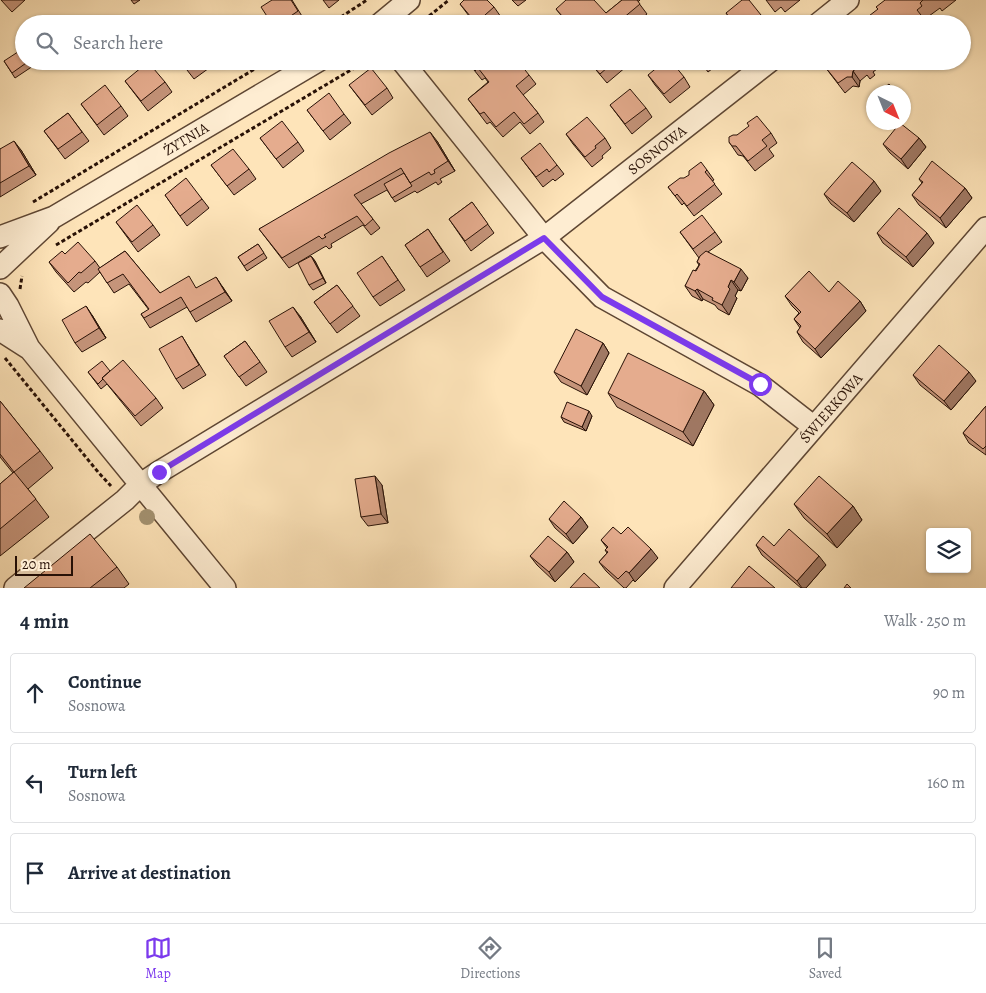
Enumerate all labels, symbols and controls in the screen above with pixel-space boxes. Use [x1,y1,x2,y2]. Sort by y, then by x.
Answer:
search box [15,15,971,70]
icon: search [33,29,61,57]
text: Search here [73,30,163,56]
north arrow [866,85,911,130]
street label: ŻYTNIA [160,118,213,160]
street label: SOSNOWA [624,121,691,179]
street label: ŚWIERKOWA [795,369,867,447]
route start [749,373,772,396]
route end [148,461,171,484]
map controls [926,528,971,573]
button: layers [926,528,971,573]
scale bar [15,553,72,576]
text: 20 m [22,555,51,574]
text: 4 min [20,607,69,635]
text: Walk · 250 m [884,610,966,632]
text: Continue [68,669,142,695]
icon: ahead [21,679,49,707]
text: 90 m [933,682,965,704]
text: Sosnowa [68,695,126,717]
text: Turn left [68,759,137,785]
icon: left [21,769,49,797]
text: 160 m [927,772,965,794]
text: Sosnowa [68,785,126,807]
icon: arrive [21,859,49,887]
text: Arrive at destination [68,860,231,886]
tab: Map [144,934,172,983]
tab: Directions [460,934,520,983]
tab: Saved [809,934,842,983]

